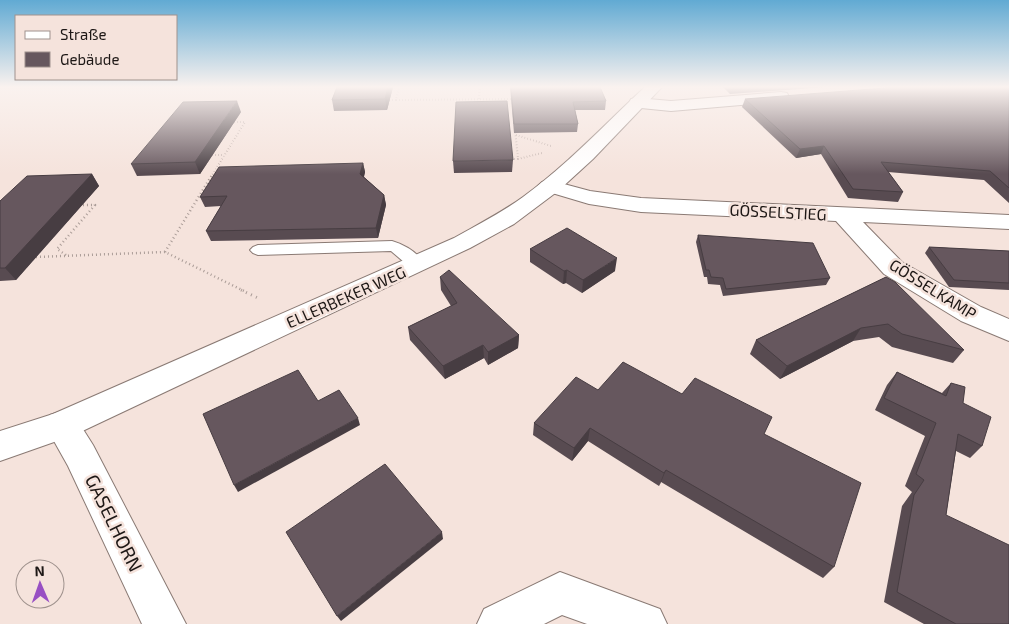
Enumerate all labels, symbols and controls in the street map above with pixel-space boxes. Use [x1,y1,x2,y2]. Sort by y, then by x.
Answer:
legend [15,15,178,80]
text: Straße [60,25,106,43]
text: Gebäude [60,50,119,68]
street label: GÖSSELSTIEG [729,199,827,224]
street label: GÖSSELKAMP [886,254,980,323]
street label: ELLERBEKER WEG [283,262,408,331]
street label: GASELHORN [81,470,148,575]
north arrow [15,559,65,609]
text: N [34,562,45,579]

